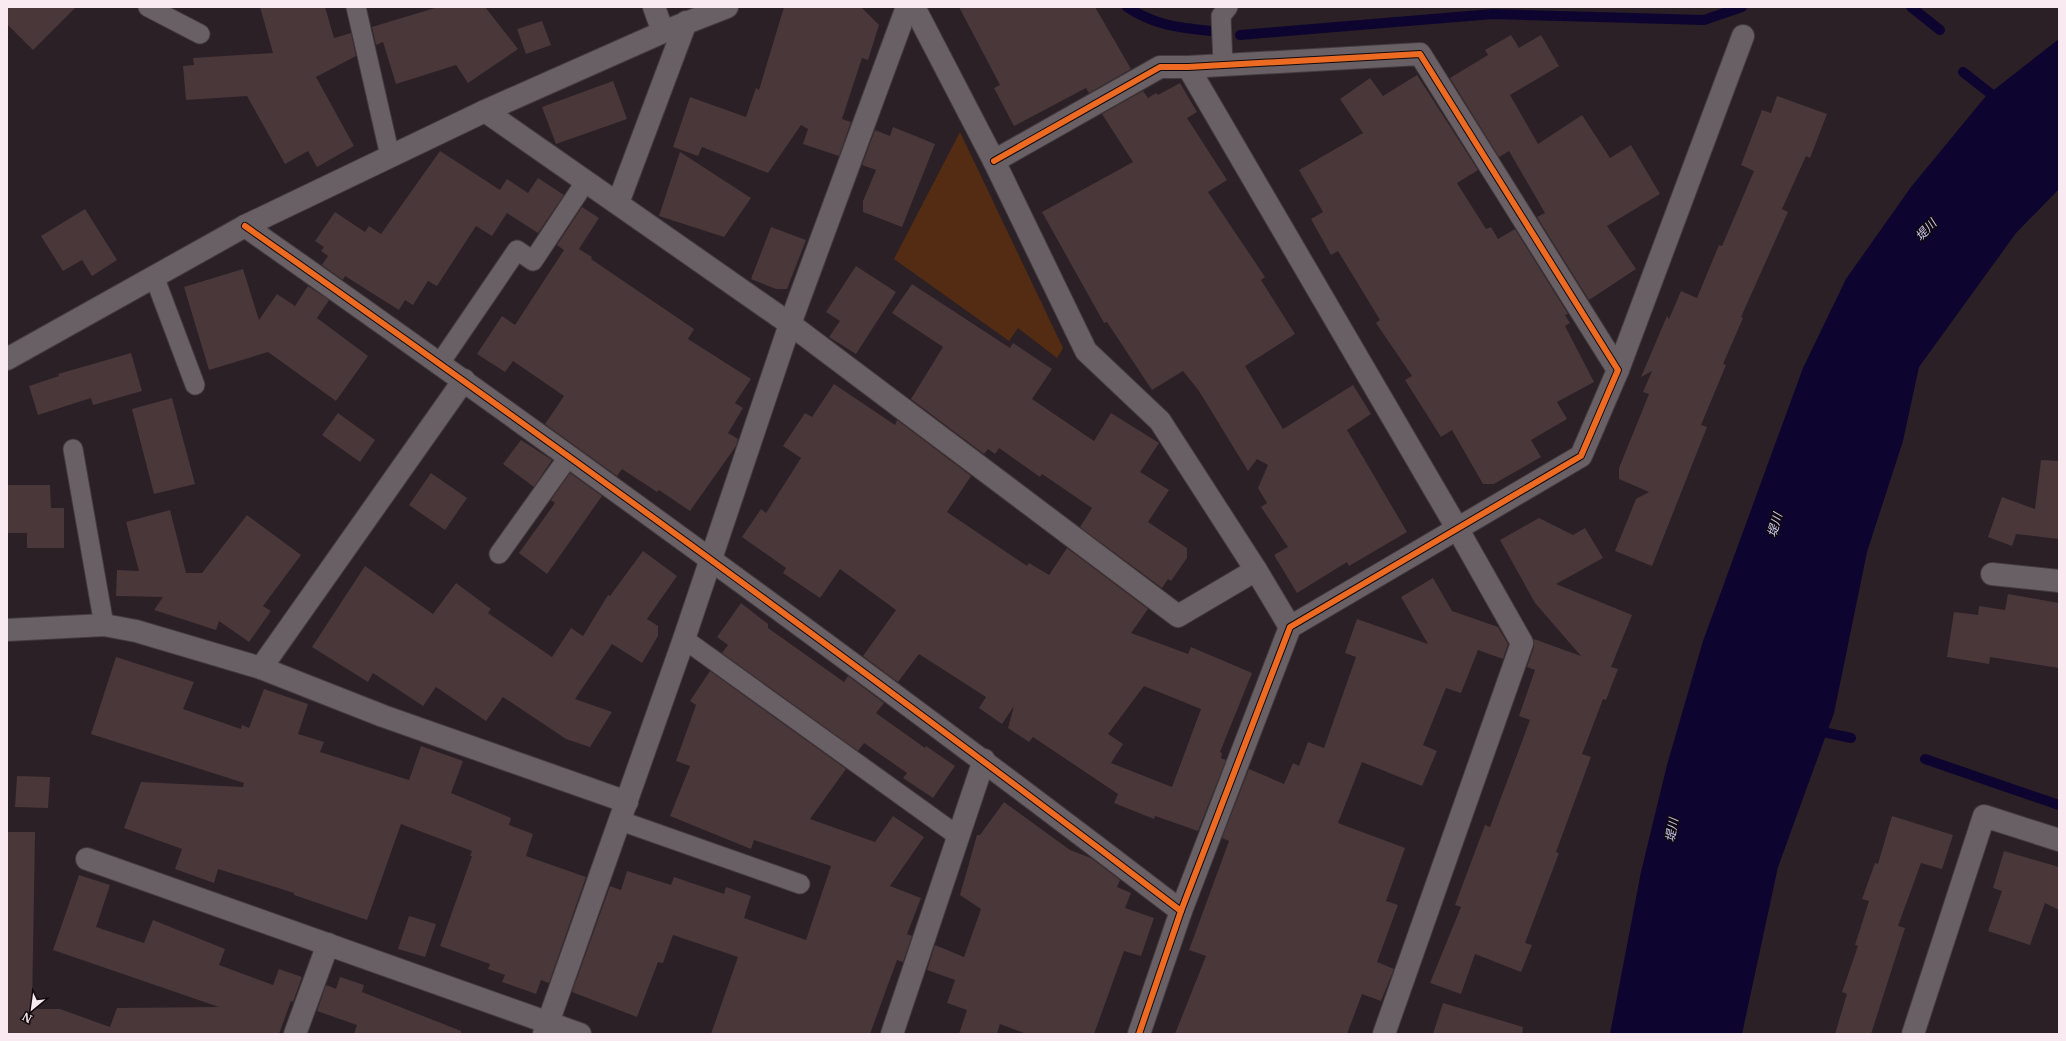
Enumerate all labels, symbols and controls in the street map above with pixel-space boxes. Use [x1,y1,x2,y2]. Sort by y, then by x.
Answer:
water label: 堤川 [1912,214,1941,244]
water label: 堤川 [1764,509,1786,538]
water label: 堤川 [1662,815,1681,843]
north arrow [12,989,52,1029]
text: N [20,1009,34,1026]

